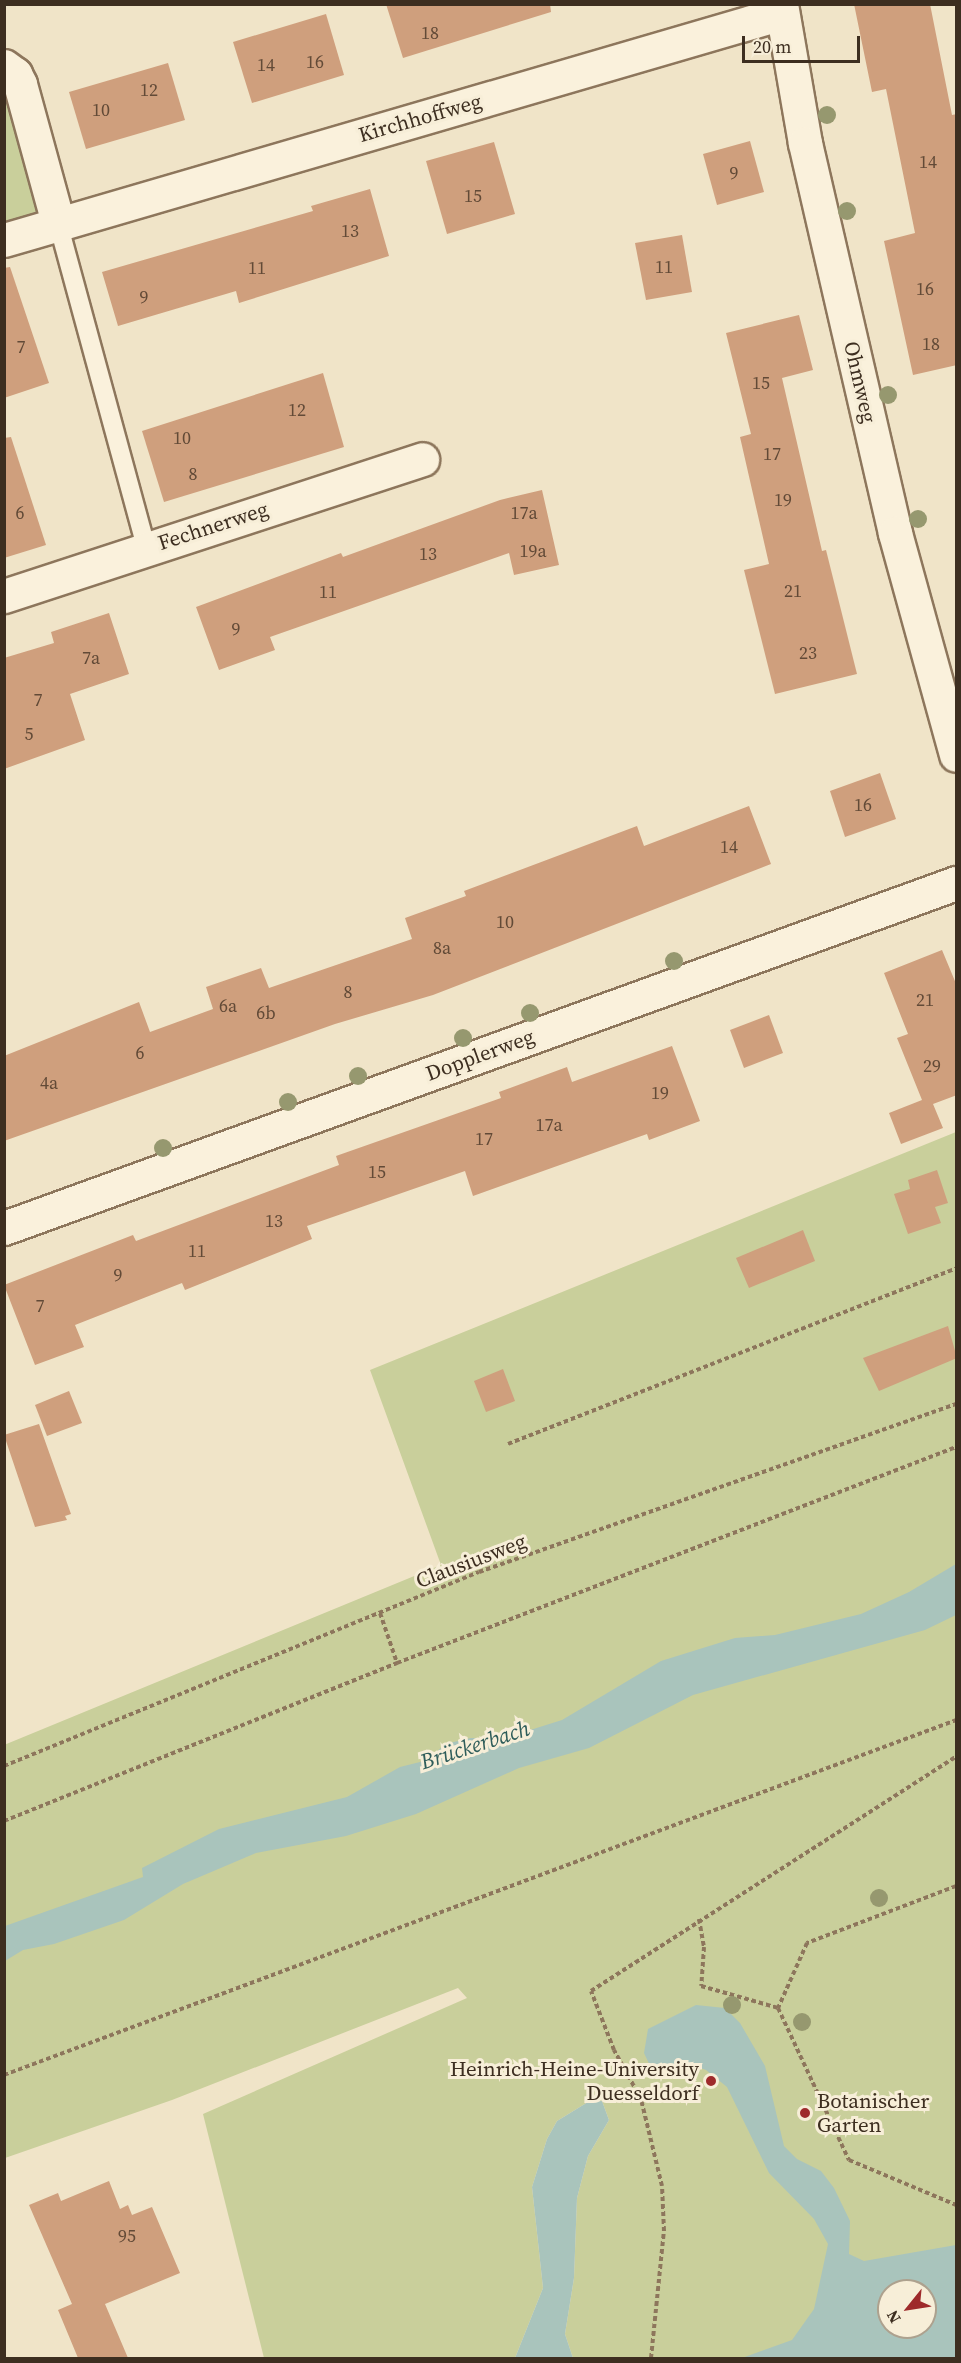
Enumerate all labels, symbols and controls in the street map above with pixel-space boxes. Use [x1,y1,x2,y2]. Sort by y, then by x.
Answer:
house number: 18 [421,22,439,44]
scale bar [745,24,864,62]
text: 20 m [753,34,791,59]
house number: 16 [306,51,324,73]
house number: 14 [257,54,275,76]
house number: 12 [140,79,158,101]
street label: Kirchhoffweg [356,88,484,148]
house number: 10 [92,99,110,121]
house number: 14 [919,151,937,173]
house number: 9 [730,162,738,184]
house number: 15 [464,185,482,207]
house number: 13 [341,220,359,242]
house number: 11 [655,256,673,278]
house number: 11 [248,257,266,279]
house number: 16 [916,278,934,300]
house number: 9 [140,286,148,308]
house number: 18 [922,333,940,355]
house number: 7 [17,336,25,358]
street label: Ohmweg [838,339,882,425]
house number: 15 [752,372,770,394]
house number: 12 [288,399,306,421]
house number: 10 [173,427,191,449]
house number: 17 [763,443,781,465]
house number: 8 [189,463,197,485]
house number: 19 [774,489,792,511]
street label: Fechnerweg [155,496,271,556]
house number: 6 [16,502,24,524]
house number: 17a [510,502,538,524]
house number: 19a [519,540,547,562]
house number: 13 [419,543,437,565]
house number: 21 [784,580,802,602]
house number: 11 [319,581,337,603]
house number: 9 [232,618,240,640]
house number: 23 [799,642,817,664]
house number: 7a [82,647,100,669]
house number: 7 [34,689,42,711]
house number: 5 [25,723,33,745]
house number: 16 [854,794,872,816]
house number: 14 [720,836,738,858]
house number: 10 [496,911,514,933]
house number: 8a [433,937,451,959]
house number: 8 [344,981,352,1003]
house number: 21 [916,989,934,1011]
house number: 6a [219,995,237,1017]
house number: 6b [256,1002,276,1024]
street label: Dopplerweg [422,1024,538,1086]
house number: 6 [136,1042,144,1064]
house number: 29 [923,1055,941,1077]
house number: 4a [40,1072,58,1094]
house number: 19 [651,1082,669,1104]
house number: 17a [535,1114,563,1136]
house number: 17 [475,1128,493,1150]
house number: 15 [368,1161,386,1183]
house number: 13 [265,1210,283,1232]
house number: 11 [188,1240,206,1262]
house number: 9 [114,1264,122,1286]
house number: 7 [36,1295,44,1317]
street label: Clausiusweg [412,1528,530,1594]
water label: Brückerbach [417,1715,533,1775]
place label: Heinrich-Heine-University Duesseldorf [450,2056,699,2106]
marker: Heinrich-Heine-University Duesseldorf [704,2074,718,2088]
place label: Botanischer Garten [817,2088,929,2138]
marker: Botanischer Garten [798,2106,812,2120]
house number: 95 [118,2225,136,2247]
north arrow [877,2279,937,2339]
text: N [881,2306,906,2328]

